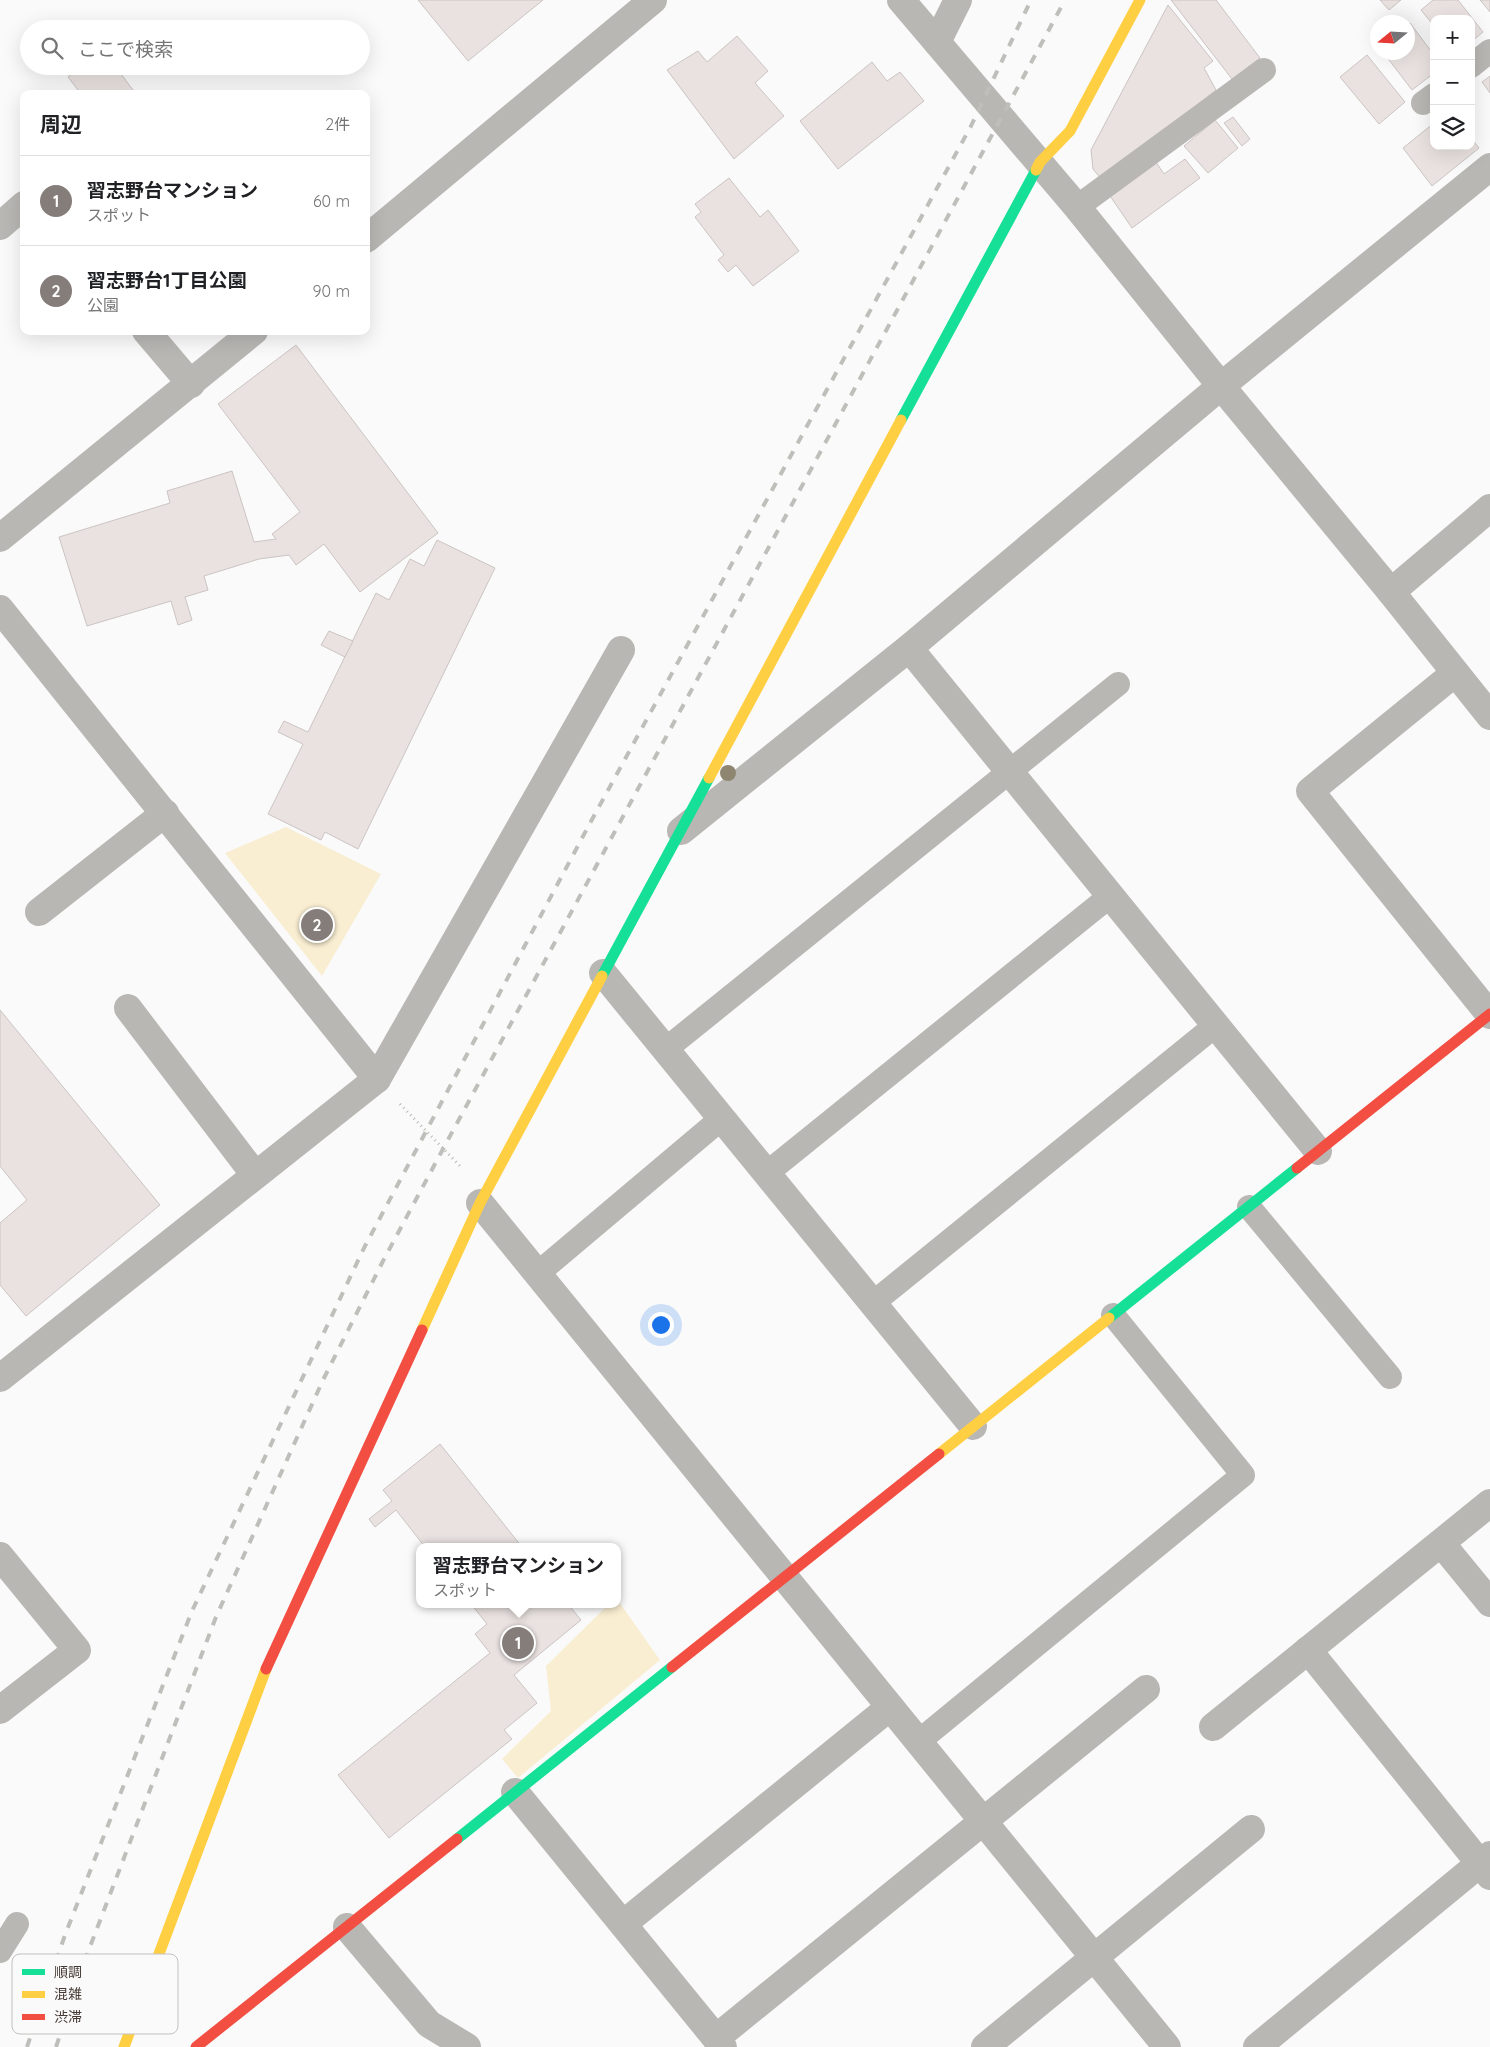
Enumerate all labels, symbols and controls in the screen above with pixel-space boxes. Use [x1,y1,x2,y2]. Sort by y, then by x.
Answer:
north arrow [1370,15,1415,60]
map controls [1430,15,1475,150]
button: + [1430,15,1475,60]
search box [20,20,370,75]
icon: search [38,34,66,62]
text: ここで検索 [78,37,173,61]
button: − [1430,60,1475,105]
button: layers [1430,105,1475,150]
text: 周辺 [40,111,82,137]
text: 2件 [325,114,350,134]
text: 習志野台マンション [87,178,258,202]
text: 1 [53,191,59,211]
text: 60 m [313,191,350,211]
text: スポット [87,205,151,225]
text: 習志野台1丁目公園 [87,268,246,292]
text: 2 [51,281,61,301]
text: 90 m [313,281,350,301]
text: 公園 [87,295,119,315]
pin: 2 [301,906,333,944]
your location [648,1312,674,1338]
popup [416,1543,621,1608]
text: 習志野台マンション [433,1553,604,1577]
text: スポット [433,1580,497,1600]
pin: 1 [502,1624,534,1662]
legend [12,1954,178,2034]
text: 順調 [54,1963,82,1981]
text: 混雑 [54,1985,82,2003]
text: 渋滞 [54,2008,82,2026]

